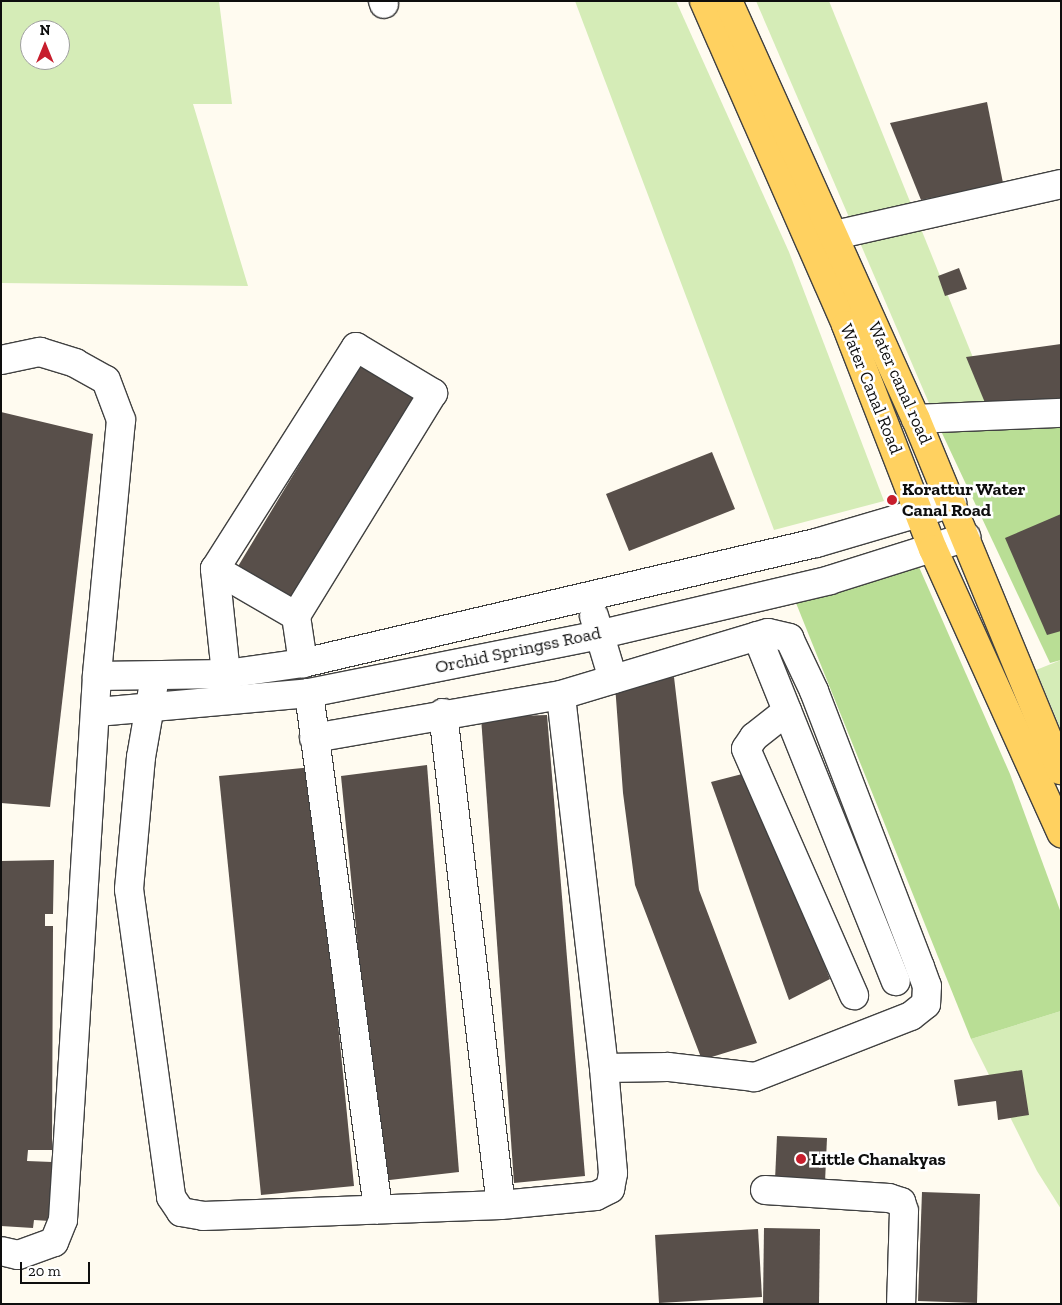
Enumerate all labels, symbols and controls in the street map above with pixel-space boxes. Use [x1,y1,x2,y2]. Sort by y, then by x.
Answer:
north arrow [20,20,70,70]
text: N [40,22,50,39]
street label: Water canal road [863,318,937,448]
street label: Water Canal Road [835,321,907,457]
place label: Korattur Water Canal Road [902,479,1026,522]
marker: Korattur Water Canal Road [886,494,898,506]
street label: Orchid Springss Road [433,622,603,678]
place label: Little Chanakyas [811,1148,946,1170]
marker: Little Chanakyas [795,1153,807,1165]
scale bar [22,1252,92,1284]
text: 20 m [28,1262,61,1280]

